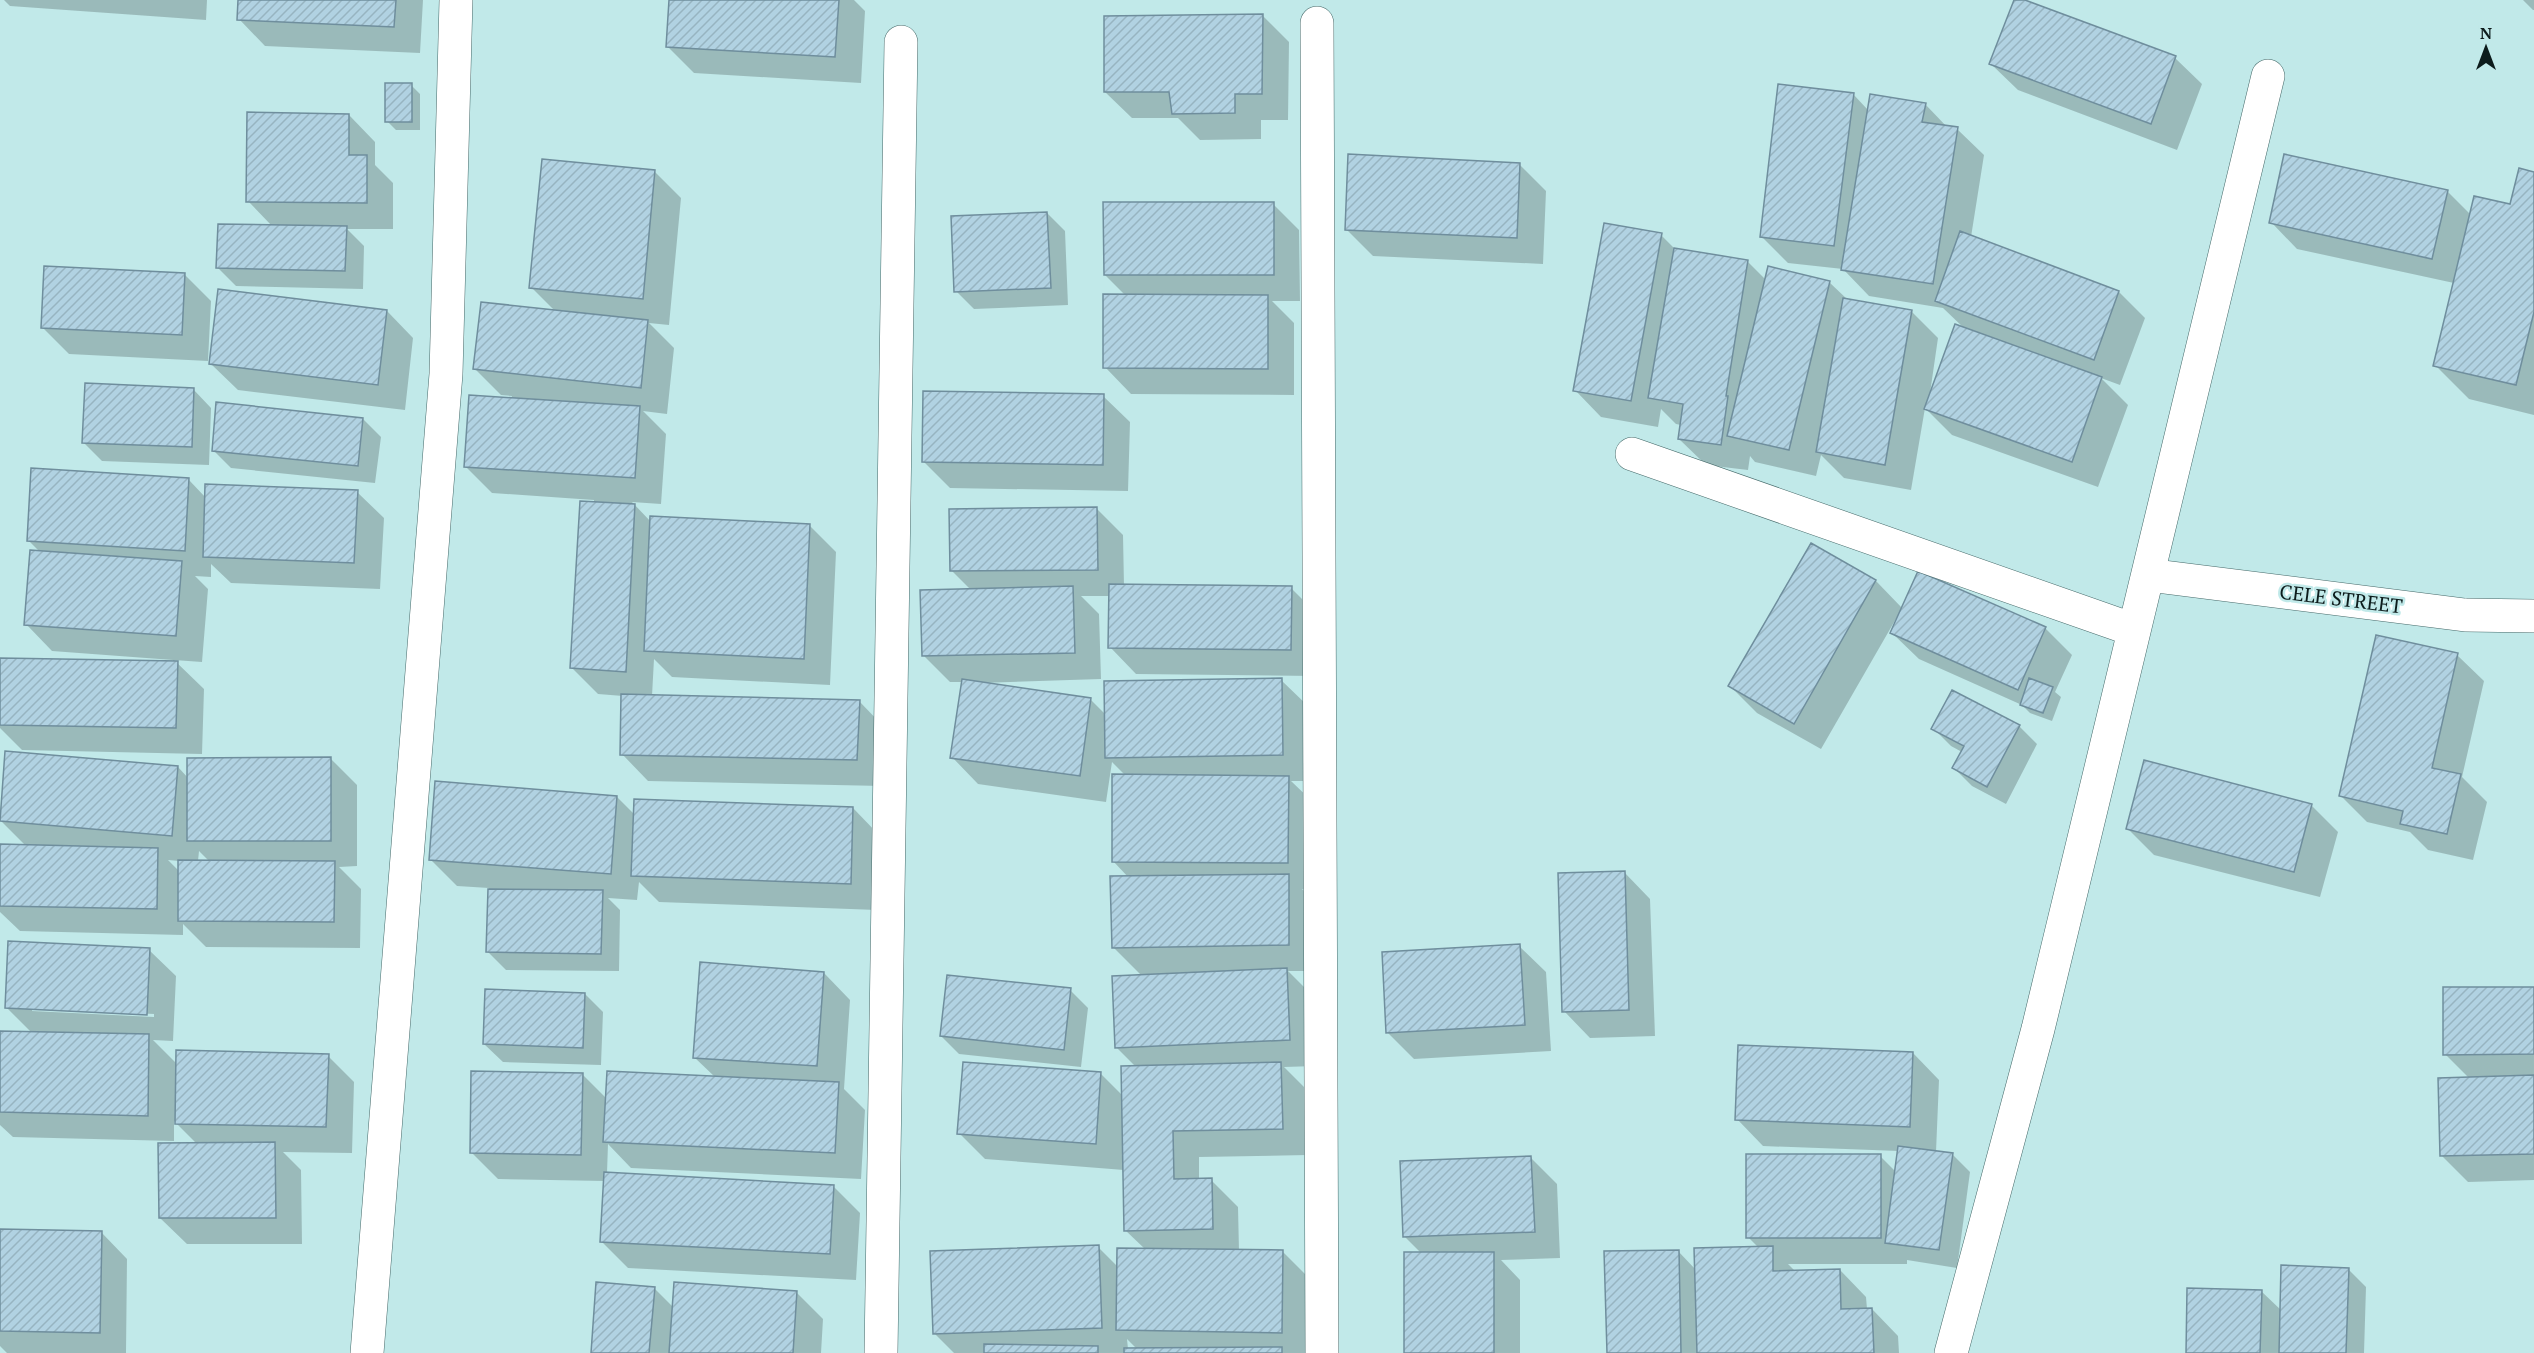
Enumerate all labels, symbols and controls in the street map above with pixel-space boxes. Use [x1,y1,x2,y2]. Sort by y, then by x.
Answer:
north arrow [2456,18,2516,78]
text: N [2480,22,2492,44]
street label: CELE STREET [2278,578,2404,619]

